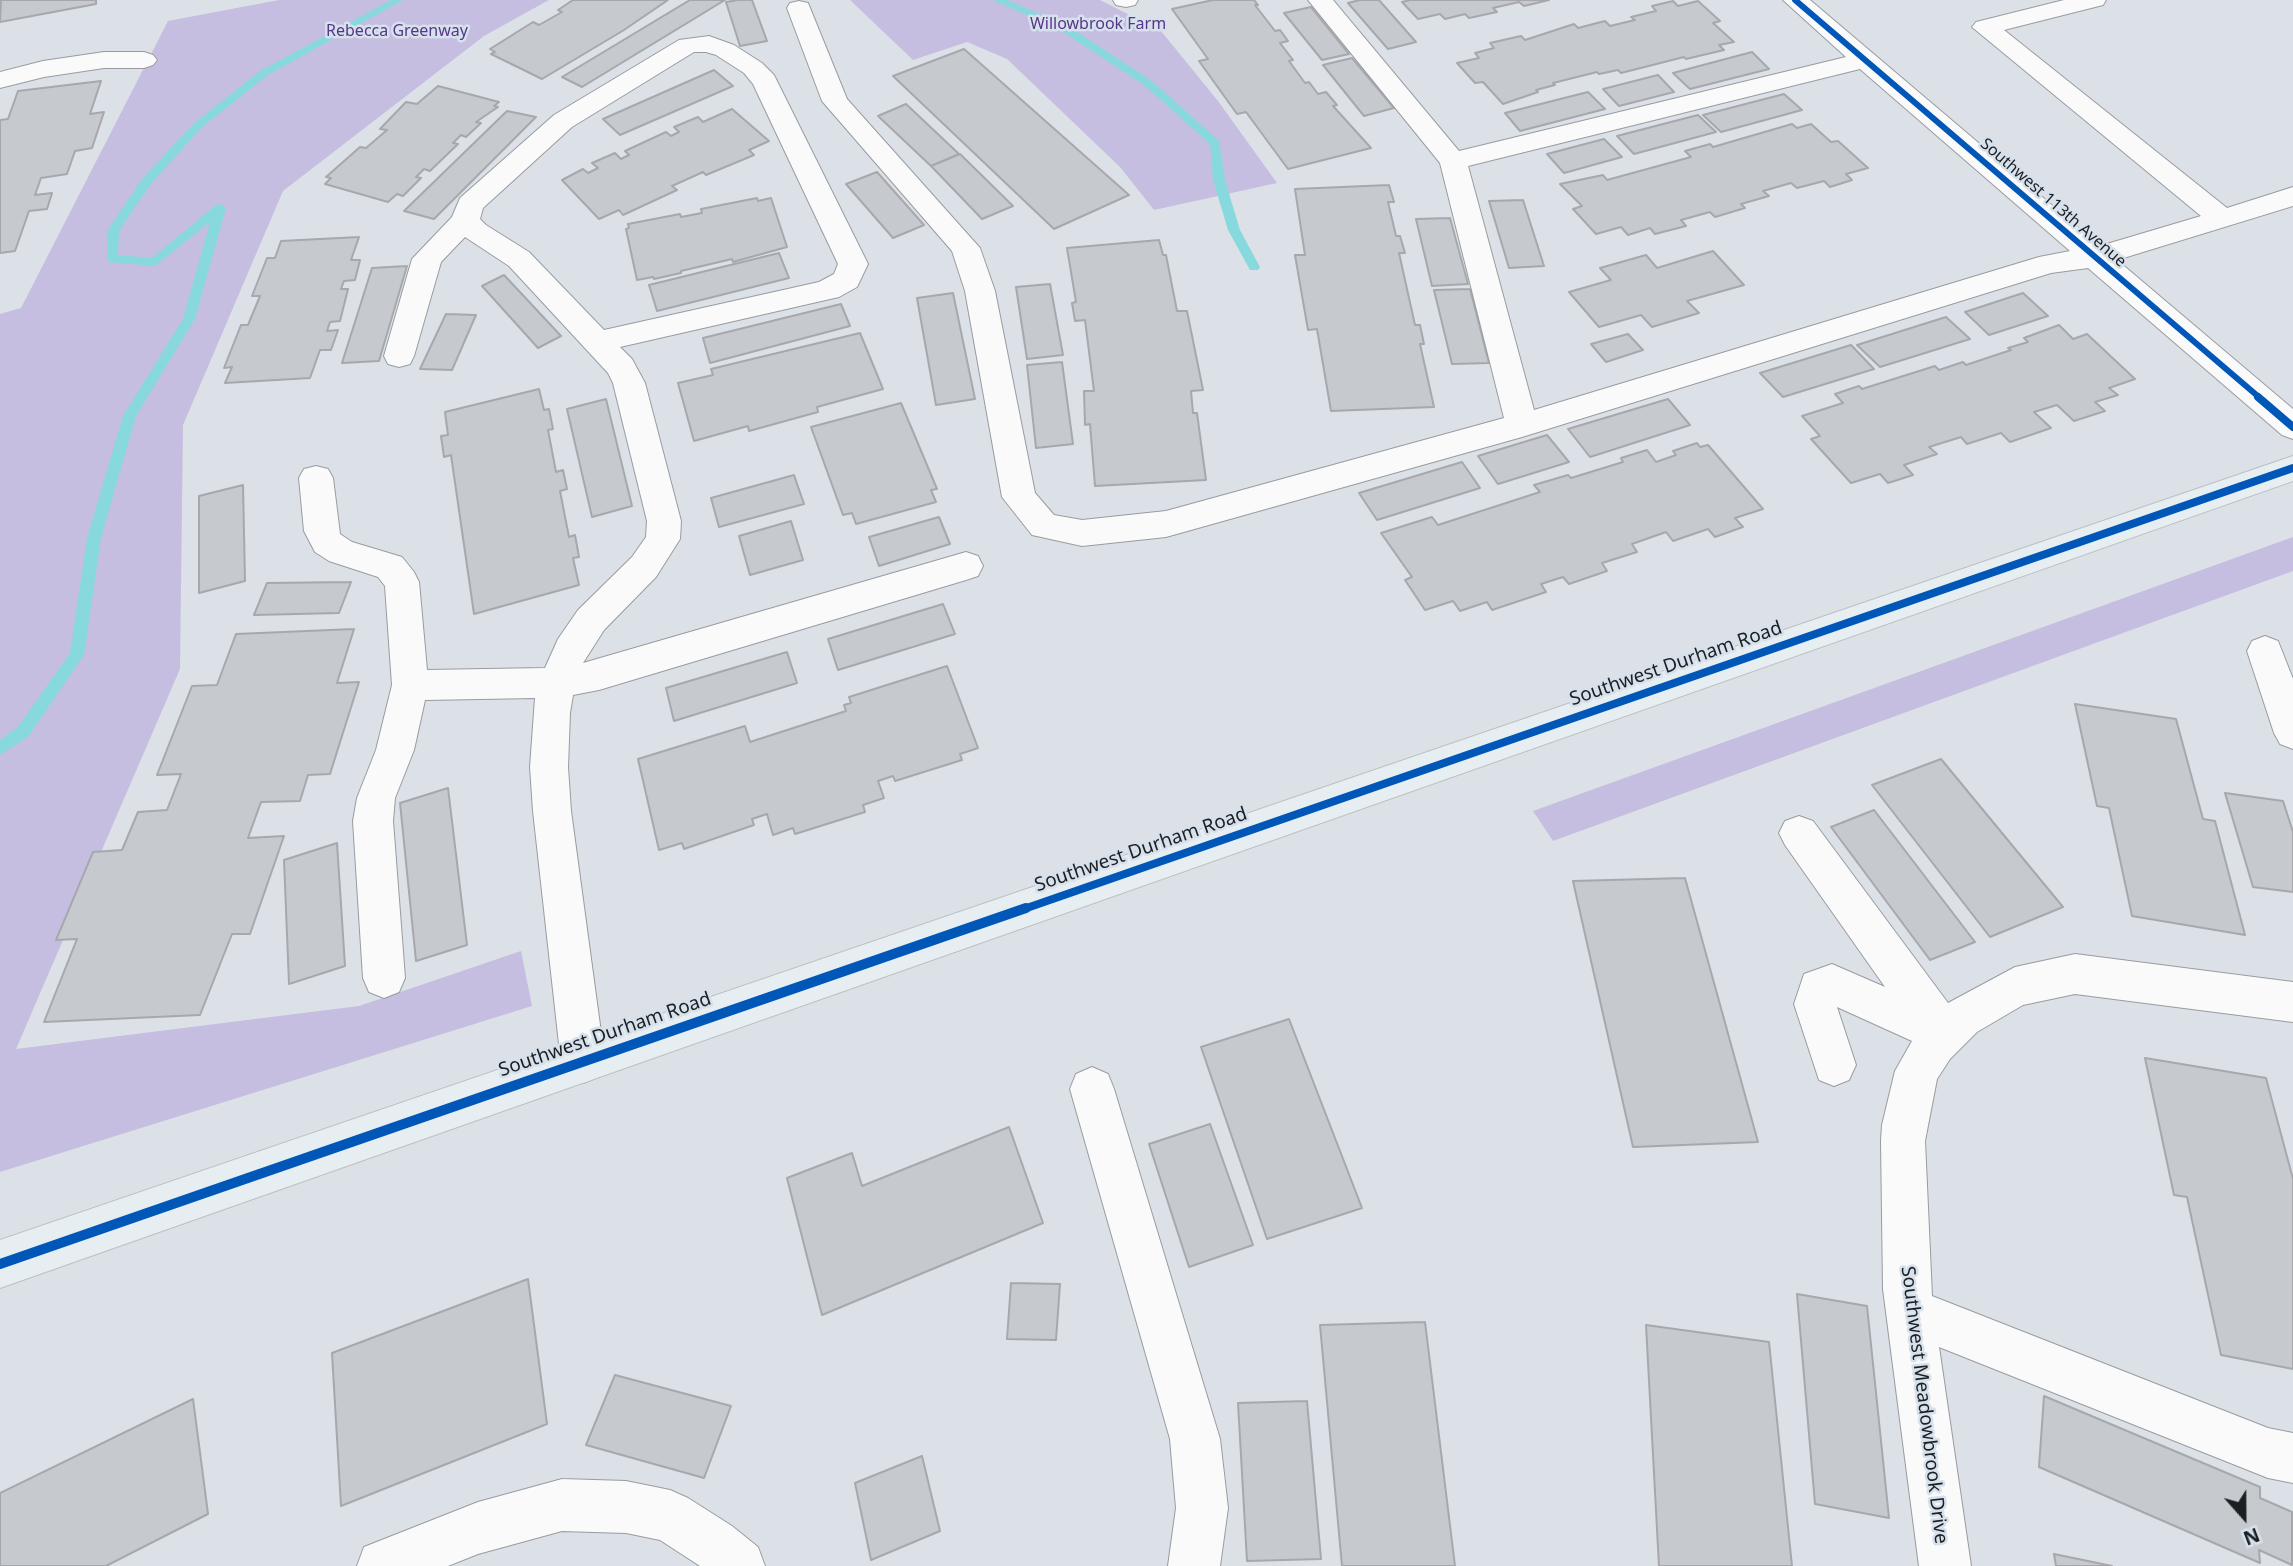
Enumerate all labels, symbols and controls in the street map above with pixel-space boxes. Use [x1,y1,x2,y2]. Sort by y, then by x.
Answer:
park label: Willowbrook Farm [1030,14,1166,34]
park label: Rebecca Greenway [326,21,468,41]
street label: Southwest 113th Avenue [1976,135,2130,271]
street label: Southwest Durham Road [1567,617,1785,711]
street label: Southwest Durham Road [1032,803,1250,897]
street label: Southwest Durham Road [496,988,714,1082]
street label: Southwest Meadowbrook Drive [1896,1265,1952,1545]
north arrow [2209,1482,2279,1552]
text: N [2240,1522,2263,1552]

